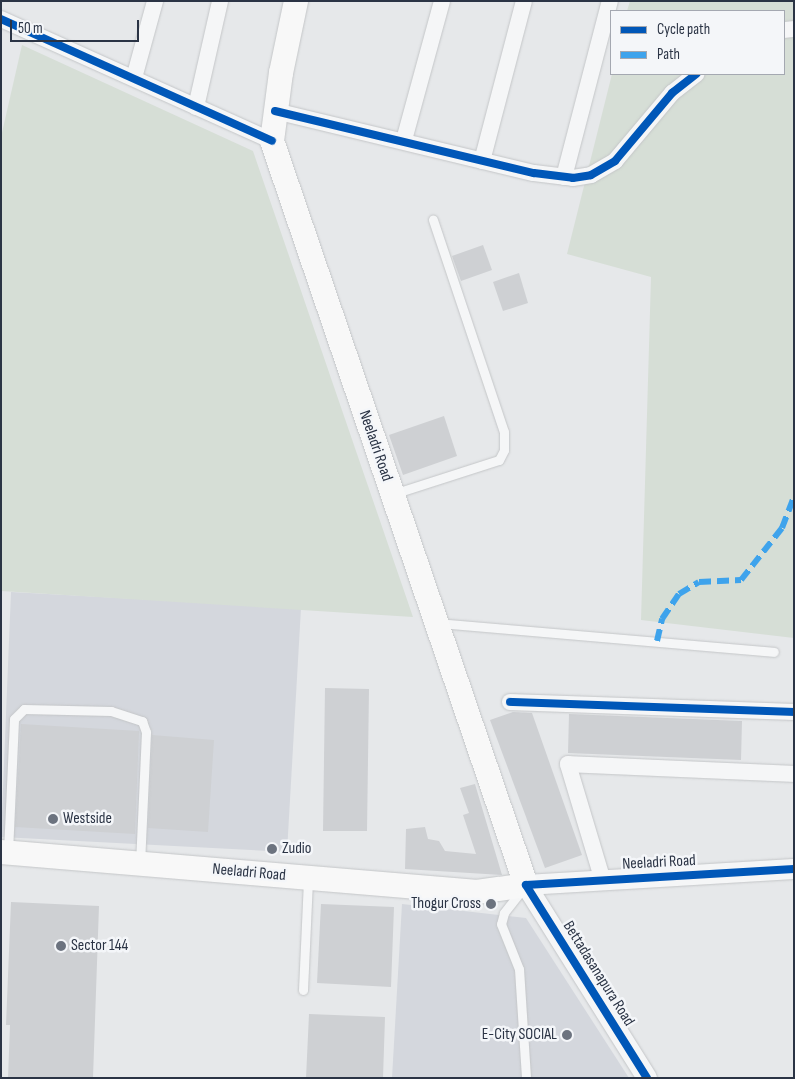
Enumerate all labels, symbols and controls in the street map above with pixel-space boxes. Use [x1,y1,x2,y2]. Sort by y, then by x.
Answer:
scale bar [12,10,141,42]
legend [610,10,785,75]
text: 50 m [18,19,43,38]
text: Cycle path [657,20,710,39]
text: Path [657,45,680,64]
street label: Neeladri Road [354,408,396,484]
place label: Westside [63,809,112,829]
marker: Westside [47,813,59,825]
place label: Zudio [282,839,311,859]
marker: Zudio [266,843,278,855]
street label: Neeladri Road [622,851,696,875]
street label: Neeladri Road [212,860,286,886]
place label: Thogur Cross [411,894,481,914]
marker: Thogur Cross [485,898,497,910]
street label: Bettadasanapura Road [558,918,638,1030]
place label: Sector 144 [71,936,128,956]
marker: Sector 144 [55,940,67,952]
place label: E-City SOCIAL [482,1025,557,1045]
marker: E-City SOCIAL [561,1029,573,1041]

